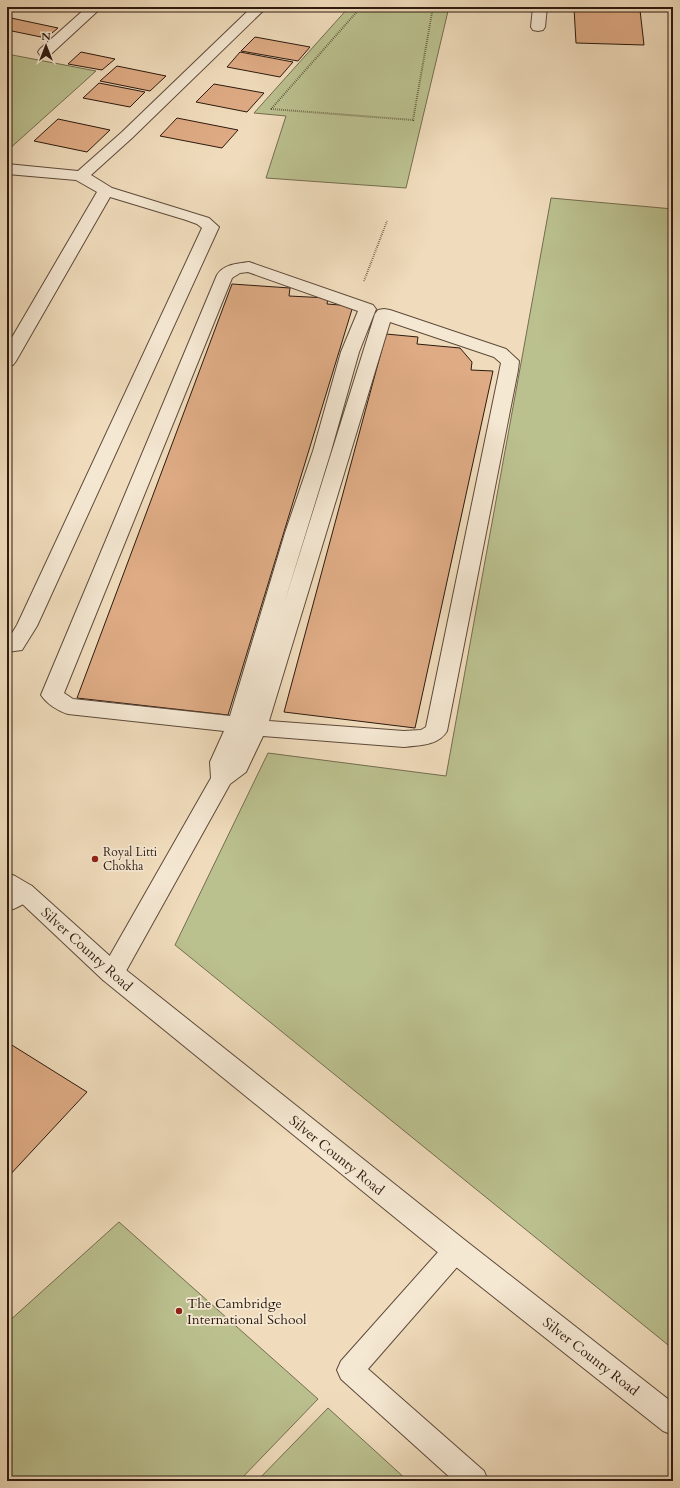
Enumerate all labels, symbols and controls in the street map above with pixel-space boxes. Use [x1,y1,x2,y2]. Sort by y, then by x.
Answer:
north arrow [26,26,66,66]
text: N [41,29,51,44]
place label: Royal Litti Chokha [103,844,158,874]
marker: Royal Litti Chokha [90,854,100,864]
street label: Silver County Road [37,903,137,996]
street label: Silver County Road [285,1111,389,1200]
place label: The Cambridge International School [187,1294,307,1329]
marker: The Cambridge International School [174,1306,184,1316]
street label: Silver County Road [539,1313,643,1400]

